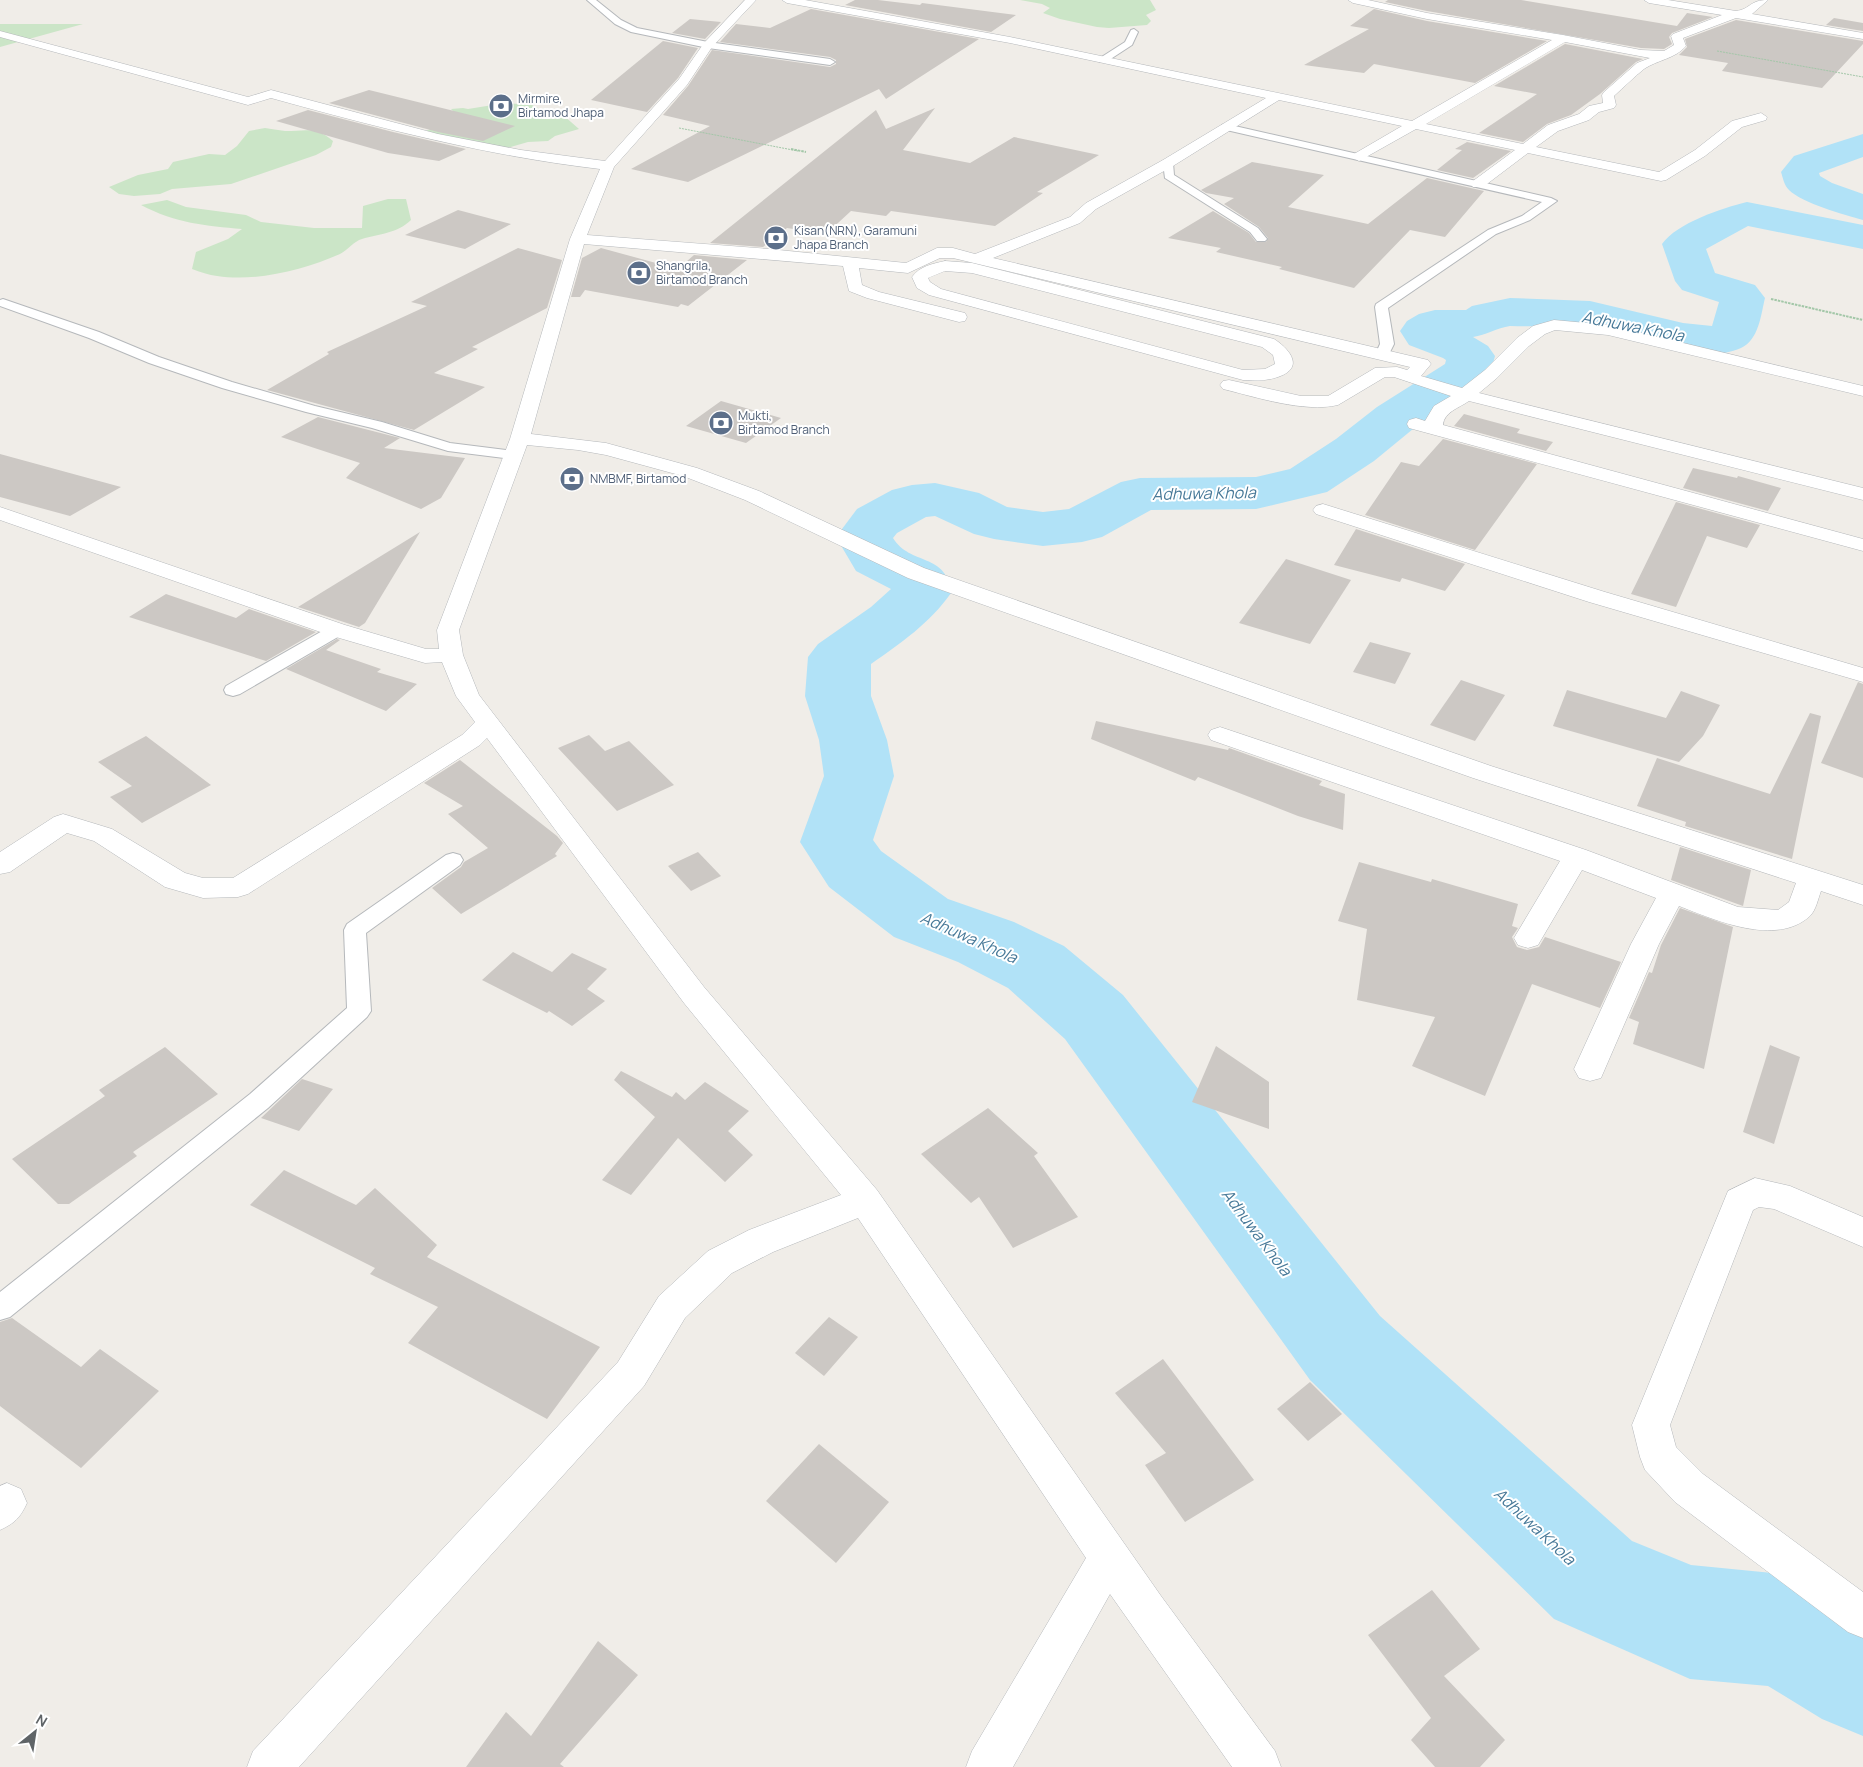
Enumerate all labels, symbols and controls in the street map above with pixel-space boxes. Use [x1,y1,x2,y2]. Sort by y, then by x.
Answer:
place label: Mirmire, Birtamod Jhapa [518,90,604,121]
bank icon: Mirmire, Birtamod Jhapa [488,93,514,119]
place label: Kisan(NRN), Garamuni Jhapa Branch [794,222,917,253]
bank icon: Kisan(NRN), Garamuni Jhapa Branch [763,225,789,251]
place label: Shangrila, Birtamod Branch [656,257,748,288]
bank icon: Shangrila, Birtamod Branch [626,260,652,286]
water label: Adhuwa Khola [1580,305,1687,347]
place label: Mukti, Birtamod Branch [738,407,830,438]
bank icon: Mukti, Birtamod Branch [708,410,734,436]
bank icon: NMBMF, Birtamod [559,466,585,492]
place label: NMBMF, Birtamod [590,470,686,487]
water label: Adhuwa Khola [1152,481,1257,505]
water label: Adhuwa Khola [917,906,1022,969]
water label: Adhuwa Khola [1217,1184,1298,1281]
water label: Adhuwa Khola [1490,1483,1581,1570]
north arrow [10,1707,60,1757]
text: N [33,1710,51,1731]

